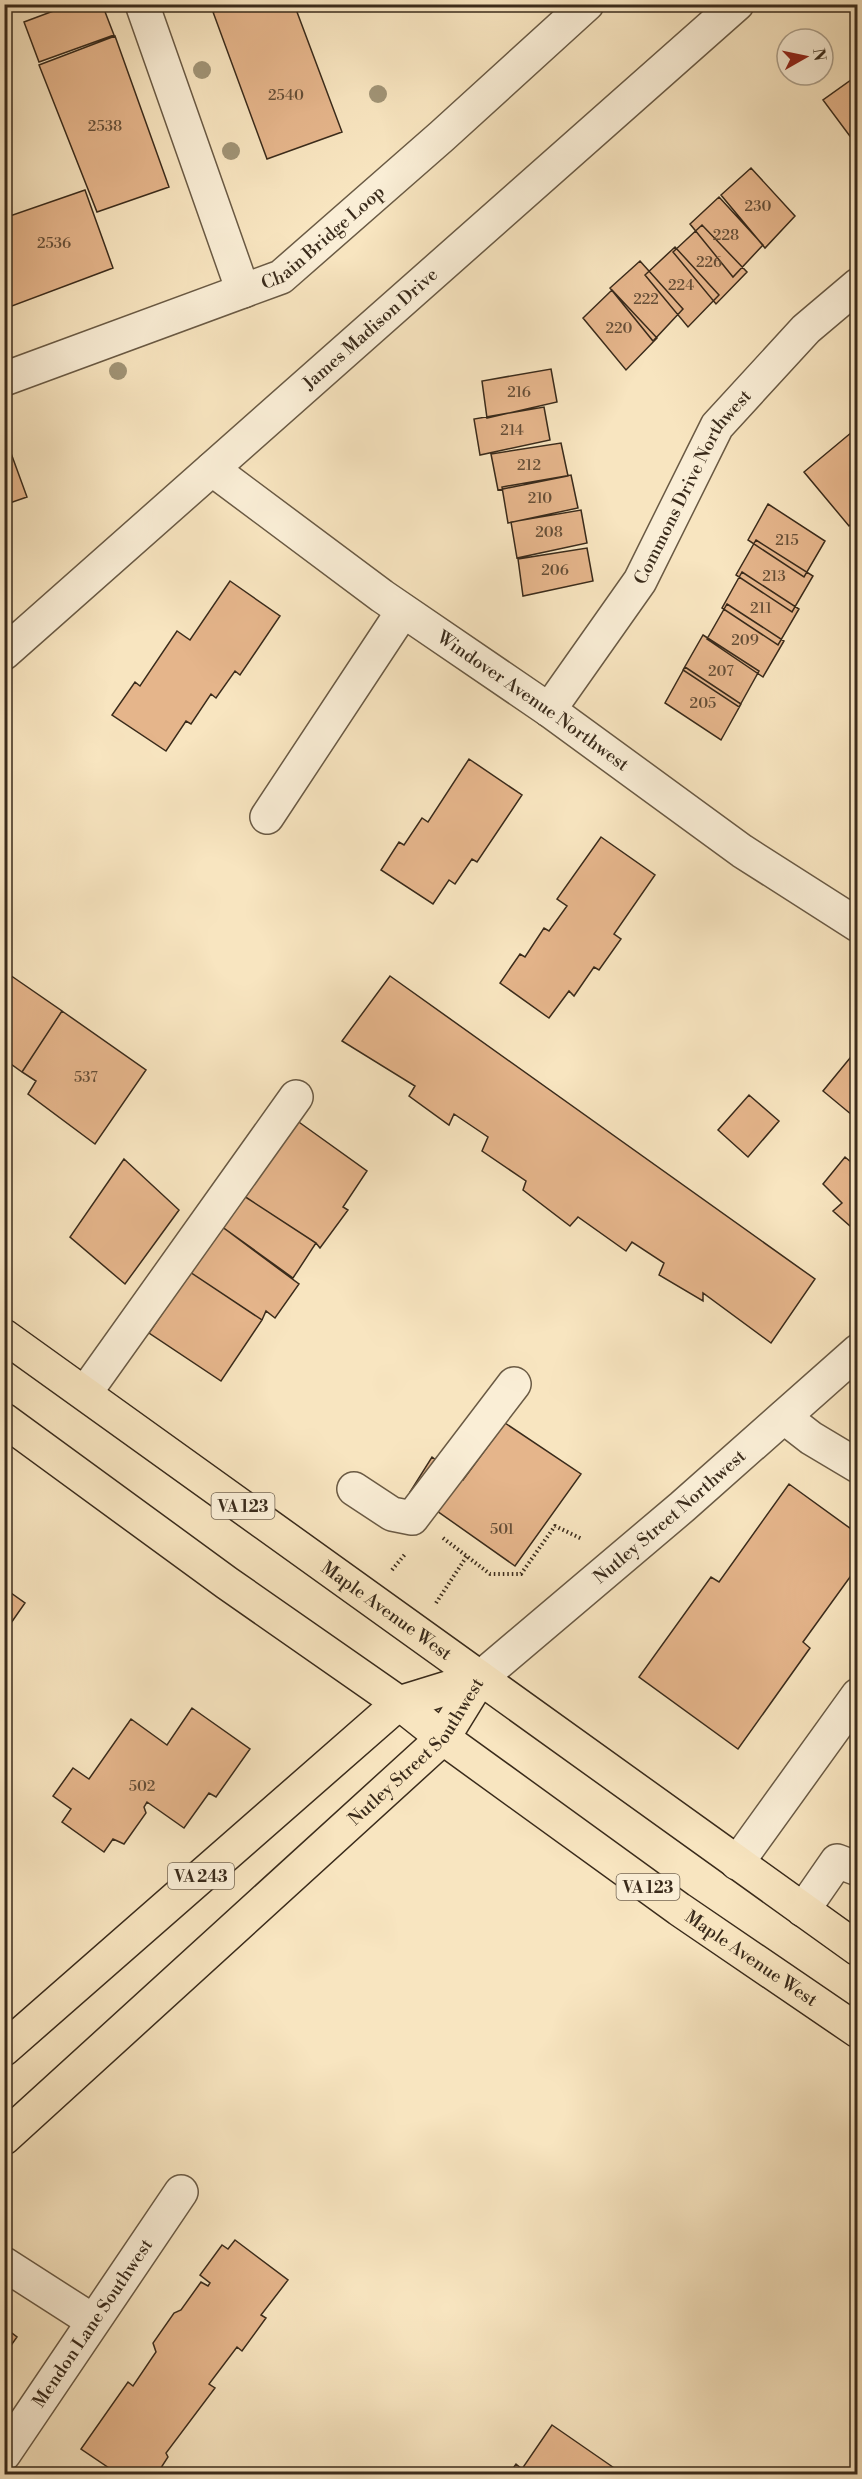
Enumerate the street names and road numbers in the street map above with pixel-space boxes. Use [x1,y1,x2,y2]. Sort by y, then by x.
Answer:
street label: Chain Bridge Loop [258,181,390,295]
street label: James Madison Drive [297,263,443,396]
street label: Commons Drive Northwest [629,385,757,588]
street label: Windover Avenue Northwest [431,625,634,777]
street label: Nutley Street Northwest [589,1444,751,1589]
road number: VA 123 [212,1493,274,1519]
street label: Maple Avenue West [317,1556,457,1666]
street label: Nutley Street Southwest [344,1673,490,1831]
road number: VA 243 [168,1863,234,1889]
road number: VA 123 [616,1874,680,1900]
street label: Maple Avenue West [680,1905,822,2012]
street label: Mendon Lane Southwest [28,2234,158,2412]

